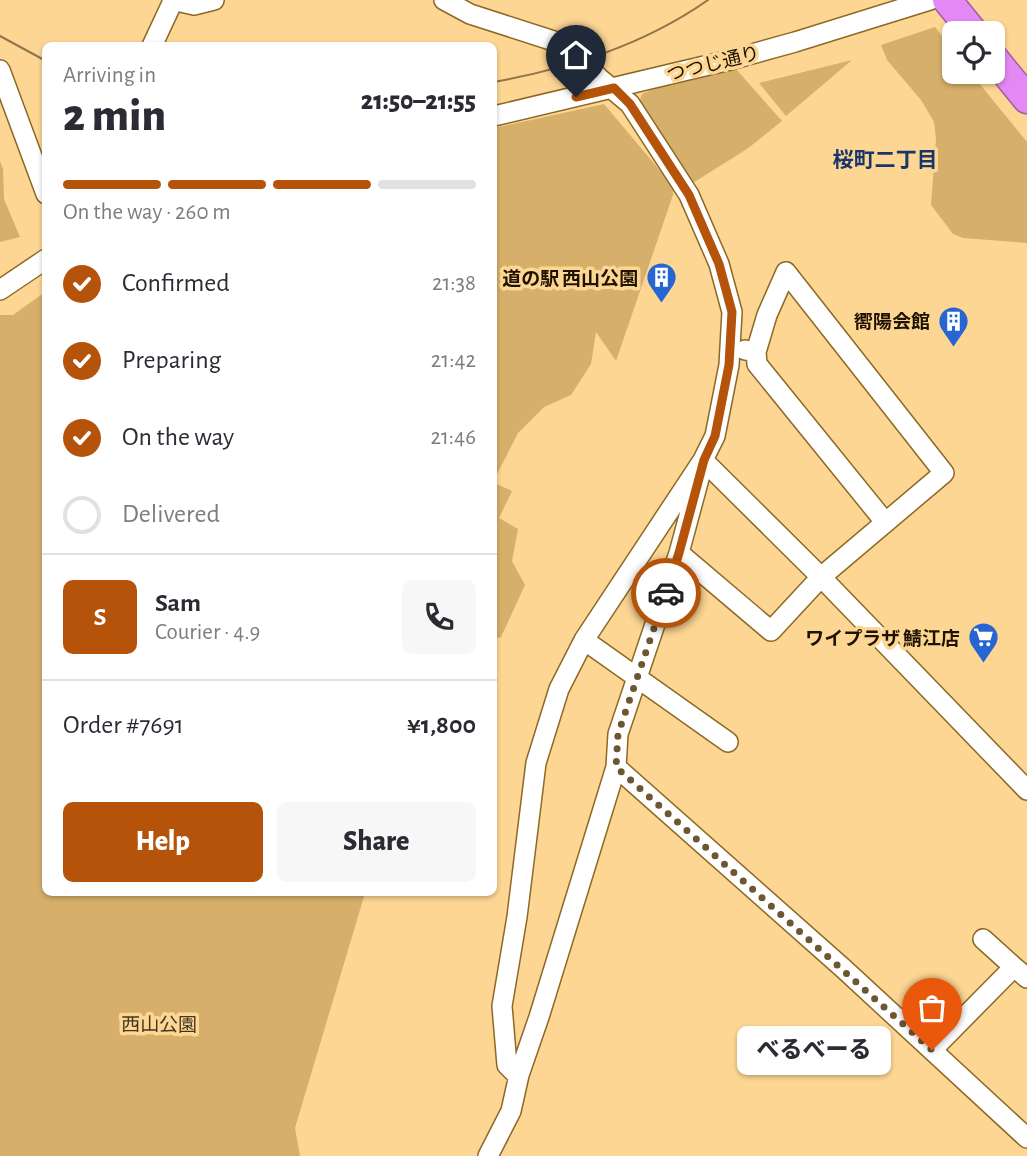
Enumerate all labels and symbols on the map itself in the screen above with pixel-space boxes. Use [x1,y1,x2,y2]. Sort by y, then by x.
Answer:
pin [546,25,606,97]
street label: つつじ通り [665,43,762,85]
district label: 桜町二丁目 [833,149,938,171]
building icon: 道の駅 西山公園 [644,261,678,305]
place label: 道の駅 西山公園 [502,268,638,289]
building icon: 嚮陽会館 [936,304,970,348]
place label: 嚮陽会館 [854,312,930,332]
courier [631,558,701,628]
supermarket icon: ワイプラザ 鯖江店 [966,621,1000,665]
place label: ワイプラザ 鯖江店 [805,628,960,649]
pin [902,978,962,1050]
park label: 西山公園 [121,1015,197,1035]
callout: べるべーる [736,1026,890,1074]

